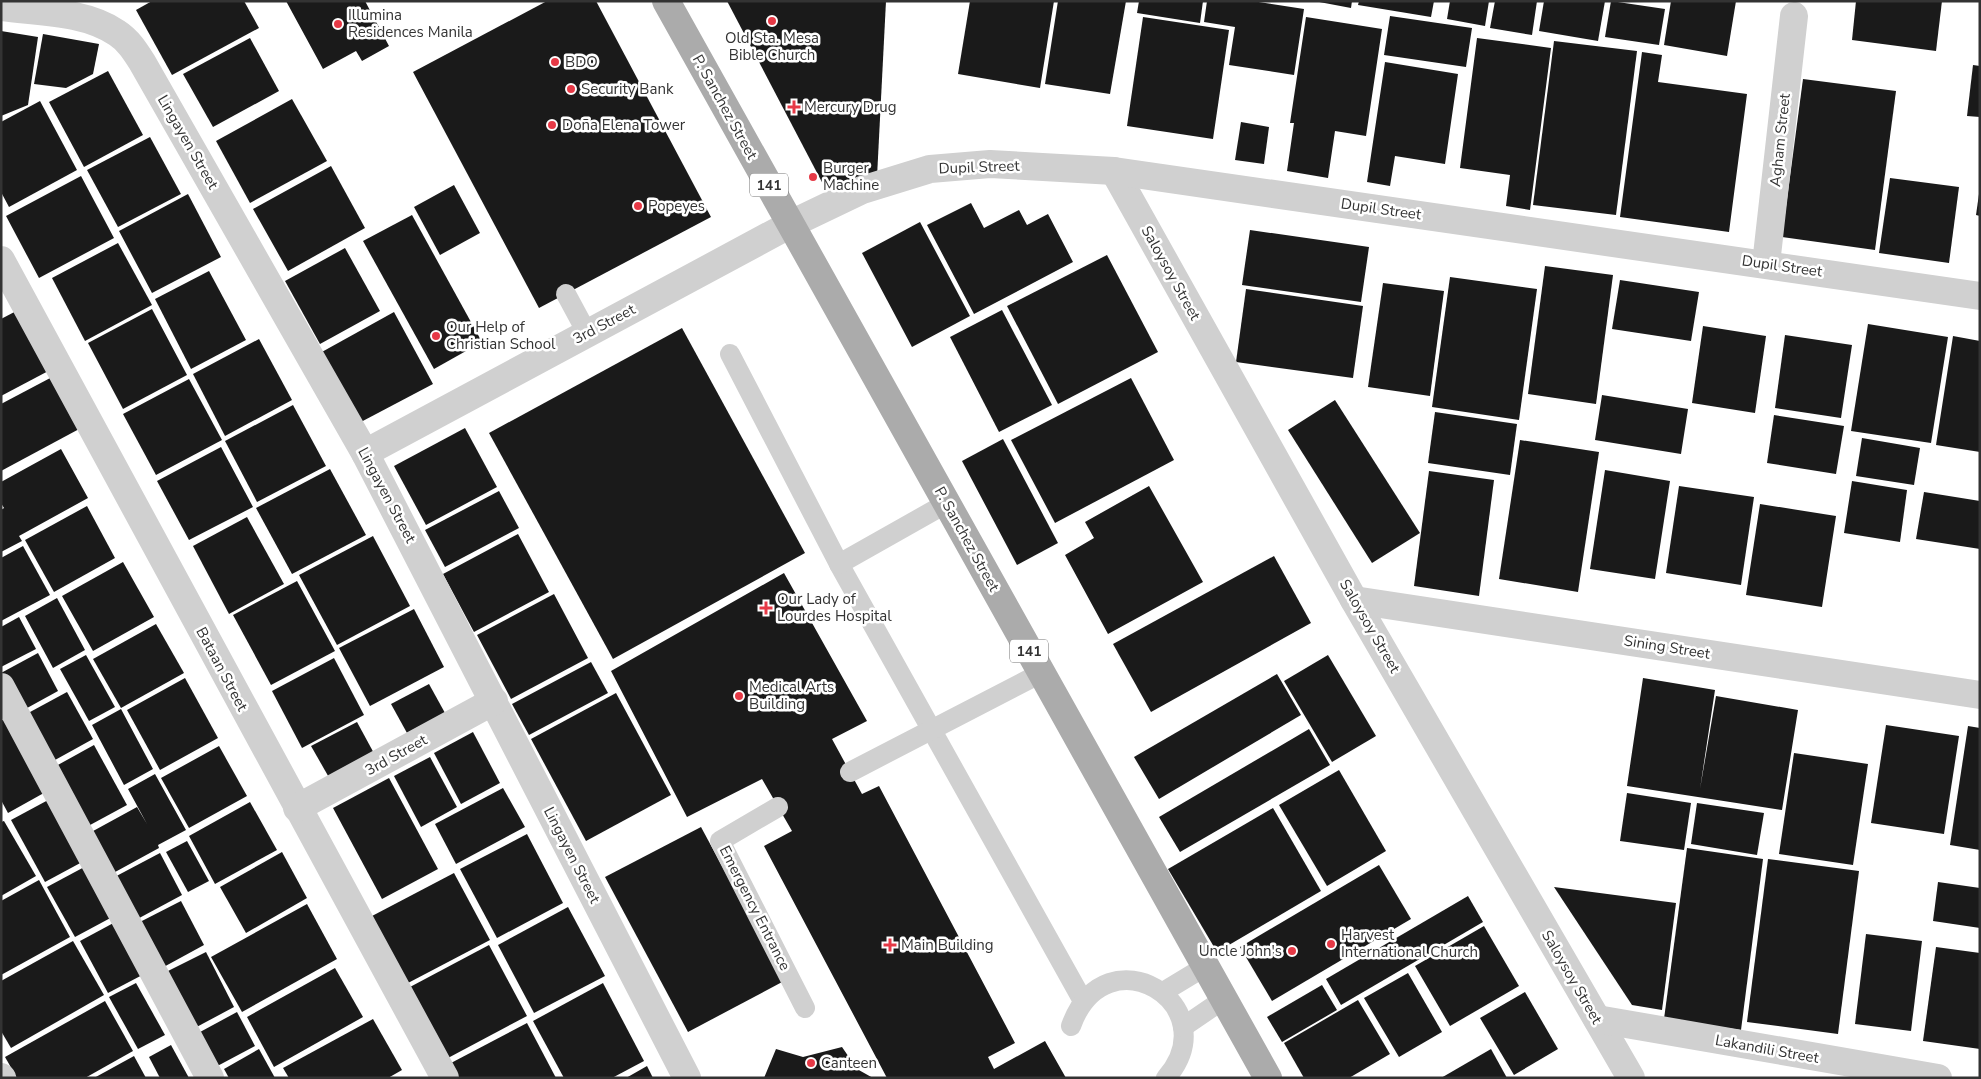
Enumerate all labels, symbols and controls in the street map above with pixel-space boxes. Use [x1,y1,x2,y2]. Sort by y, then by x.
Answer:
place label: Illumina Residences Manila [348,5,473,42]
marker: Old Sta. Mesa Bible Church [766,15,778,27]
marker: Illumina Residences Manila [332,18,344,30]
place label: Old Sta. Mesa Bible Church [725,28,819,65]
street label: P. Sanchez Street [688,51,762,164]
place label: BDO [565,52,598,72]
marker: BDO [549,56,561,68]
place label: Security Bank [581,79,674,99]
marker: Security Bank [565,83,577,95]
street label: Lingayen Street [153,91,223,193]
street label: Agham Street [1765,92,1795,188]
place label: Mercury Drug [804,97,897,117]
marker: Mercury Drug [788,101,800,113]
place label: Doña Elena Tower [562,115,686,135]
marker: Doña Elena Tower [546,119,558,131]
street label: Dupil Street [938,156,1021,178]
place label: Burger Machine [823,158,879,195]
marker: Burger Machine [807,171,819,183]
road number: 141 [750,174,788,196]
street label: Dupil Street [1340,193,1423,225]
place label: Popeyes [648,196,705,216]
marker: Popeyes [632,200,644,212]
street label: Saloysoy Street [1137,222,1206,325]
street label: Dupil Street [1741,250,1824,282]
street label: 3rd Street [569,299,639,349]
place label: Our Help of Christian School [446,317,556,354]
marker: Our Help of Christian School [430,330,442,342]
street label: Lingayen Street [353,444,421,547]
street label: P. Sanchez Street [930,483,1004,596]
street label: Saloysoy Street [1335,575,1405,677]
place label: Our Lady of Lourdes Hospital [777,589,892,626]
marker: Our Lady of Lourdes Hospital [759,601,773,615]
street label: Bataan Street [191,623,253,715]
street label: Sining Street [1623,630,1712,664]
road number: 141 [1010,640,1048,662]
place label: Medical Arts Building [749,677,834,714]
marker: Medical Arts Building [733,690,745,702]
street label: 3rd Street [361,729,431,780]
street label: Lingayen Street [539,803,605,907]
street label: Emergency Entrance [715,842,795,974]
place label: Harvest International Church [1341,925,1478,962]
street label: Saloysoy Street [1537,926,1607,1028]
place label: Main Building [901,935,994,955]
marker: Main Building [883,938,897,952]
marker: Harvest International Church [1325,938,1337,950]
place label: Uncle John's [1199,941,1282,961]
marker: Uncle John's [1286,945,1298,957]
street label: Lakandili Street [1714,1030,1821,1068]
place label: Canteen [821,1053,877,1073]
marker: Canteen [805,1057,817,1069]

